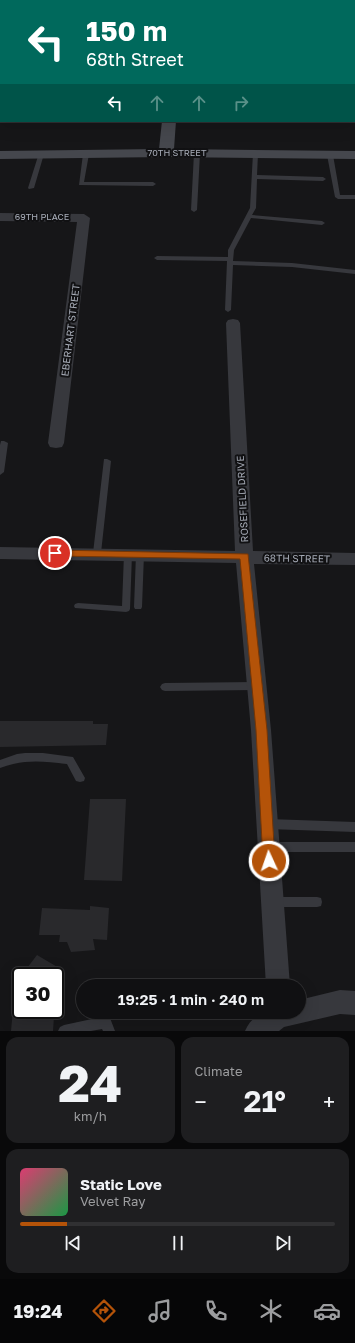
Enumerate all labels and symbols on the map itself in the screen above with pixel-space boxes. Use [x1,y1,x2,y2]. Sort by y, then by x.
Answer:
street label: 70TH STREET [147,147,207,158]
street label: 69TH PLACE [15,211,69,222]
street label: EBERHART STREET [58,283,82,377]
street label: ROSEFIELD DRIVE [234,455,250,543]
pin [38,536,72,570]
street label: 68TH STREET [264,551,330,565]
position arrow [248,840,290,882]
speed limit sign: 30 [12,967,64,1019]

